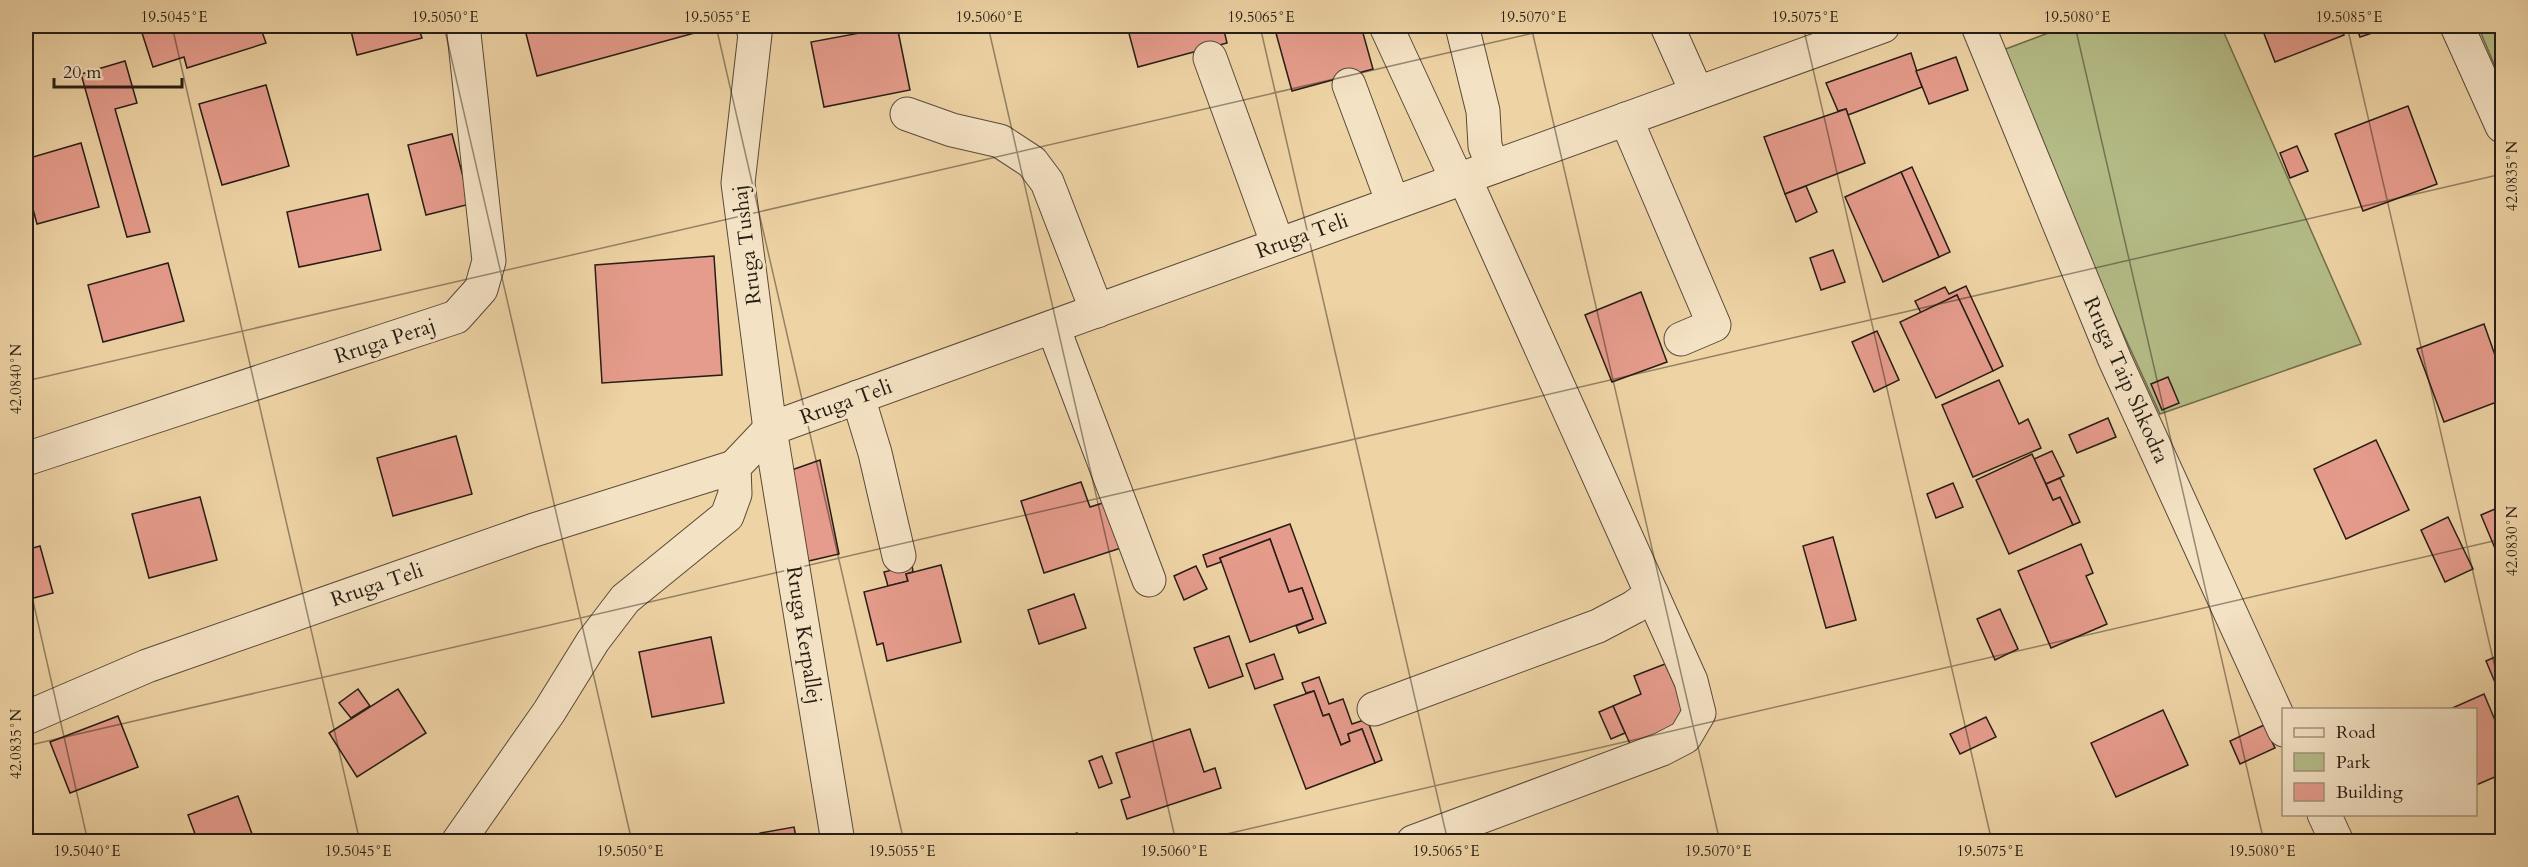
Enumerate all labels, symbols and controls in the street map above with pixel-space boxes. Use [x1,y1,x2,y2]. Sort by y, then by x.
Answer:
text: 19.5045°E [141,7,207,27]
text: 19.5050°E [412,7,478,27]
text: 19.5055°E [684,7,750,27]
text: 19.5060°E [956,7,1022,27]
text: 19.5065°E [1228,7,1294,27]
text: 19.5070°E [1500,7,1566,27]
text: 19.5075°E [1772,7,1838,27]
text: 19.5080°E [2044,7,2110,27]
text: 19.5085°E [2316,7,2382,27]
scale bar [54,51,182,89]
text: 20 m [63,60,102,85]
text: 42.0835°N [2502,141,2522,211]
street label: Rruga Tushaj [725,183,769,307]
street label: Rruga Teli [1252,206,1352,266]
street label: Rruga Taip Shkodra [2076,292,2176,468]
street label: Rruga Peraj [331,311,439,371]
text: 42.0840°N [6,344,26,414]
street label: Rruga Teli [796,372,896,432]
text: 42.0830°N [2502,506,2522,576]
street label: Rruga Teli [327,556,427,614]
street label: Rruga Kerpallej [779,564,829,706]
legend [2282,708,2477,816]
text: 42.0835°N [6,709,26,779]
text: Road [2336,720,2376,745]
text: Park [2336,750,2371,775]
text: Building [2336,780,2404,805]
text: 19.5040°E [54,841,120,861]
text: 19.5045°E [325,841,391,861]
text: 19.5050°E [597,841,663,861]
text: 19.5055°E [869,841,935,861]
text: 19.5060°E [1141,841,1207,861]
text: 19.5065°E [1413,841,1479,861]
text: 19.5070°E [1685,841,1751,861]
text: 19.5075°E [1957,841,2023,861]
text: 19.5080°E [2229,841,2295,861]

